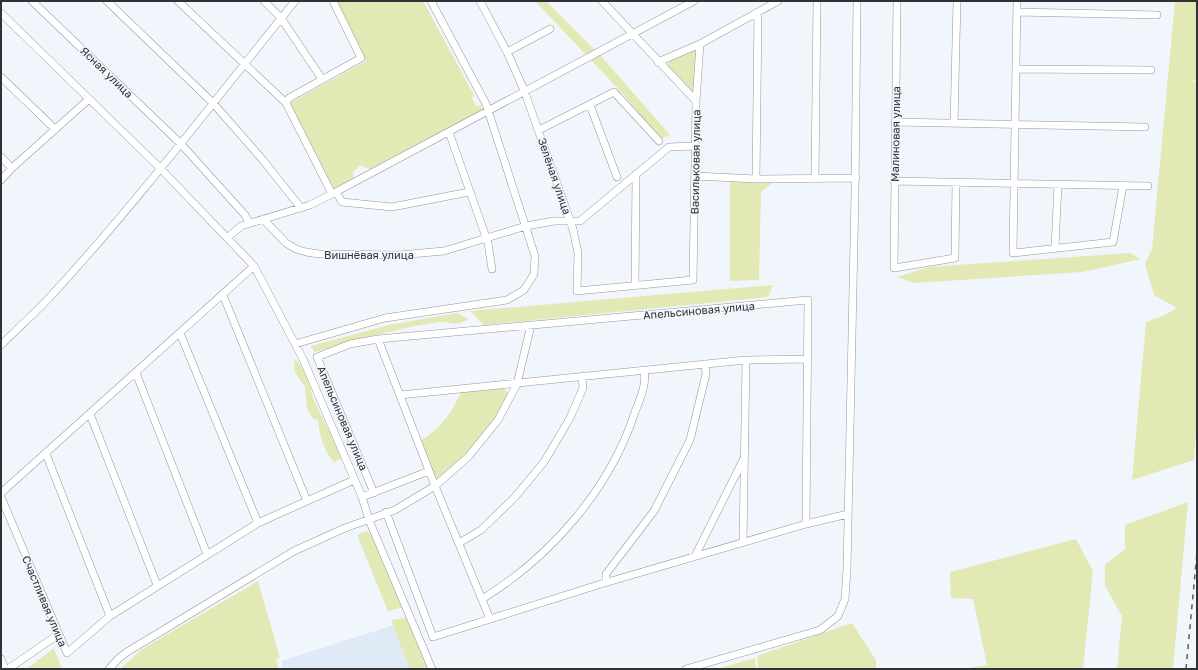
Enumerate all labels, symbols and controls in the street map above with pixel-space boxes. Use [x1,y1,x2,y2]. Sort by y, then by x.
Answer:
street label: Ясная улица [78,44,136,100]
street label: Малиновая улица [888,86,902,182]
street label: Васильковая улица [688,109,702,215]
street label: Зелёная улица [536,136,574,216]
street label: Вишнёвая улица [324,248,414,261]
street label: Апельсиновая улица [643,299,755,321]
street label: Апельсиновая улица [315,364,371,472]
street label: Счастливая улица [20,554,70,648]

